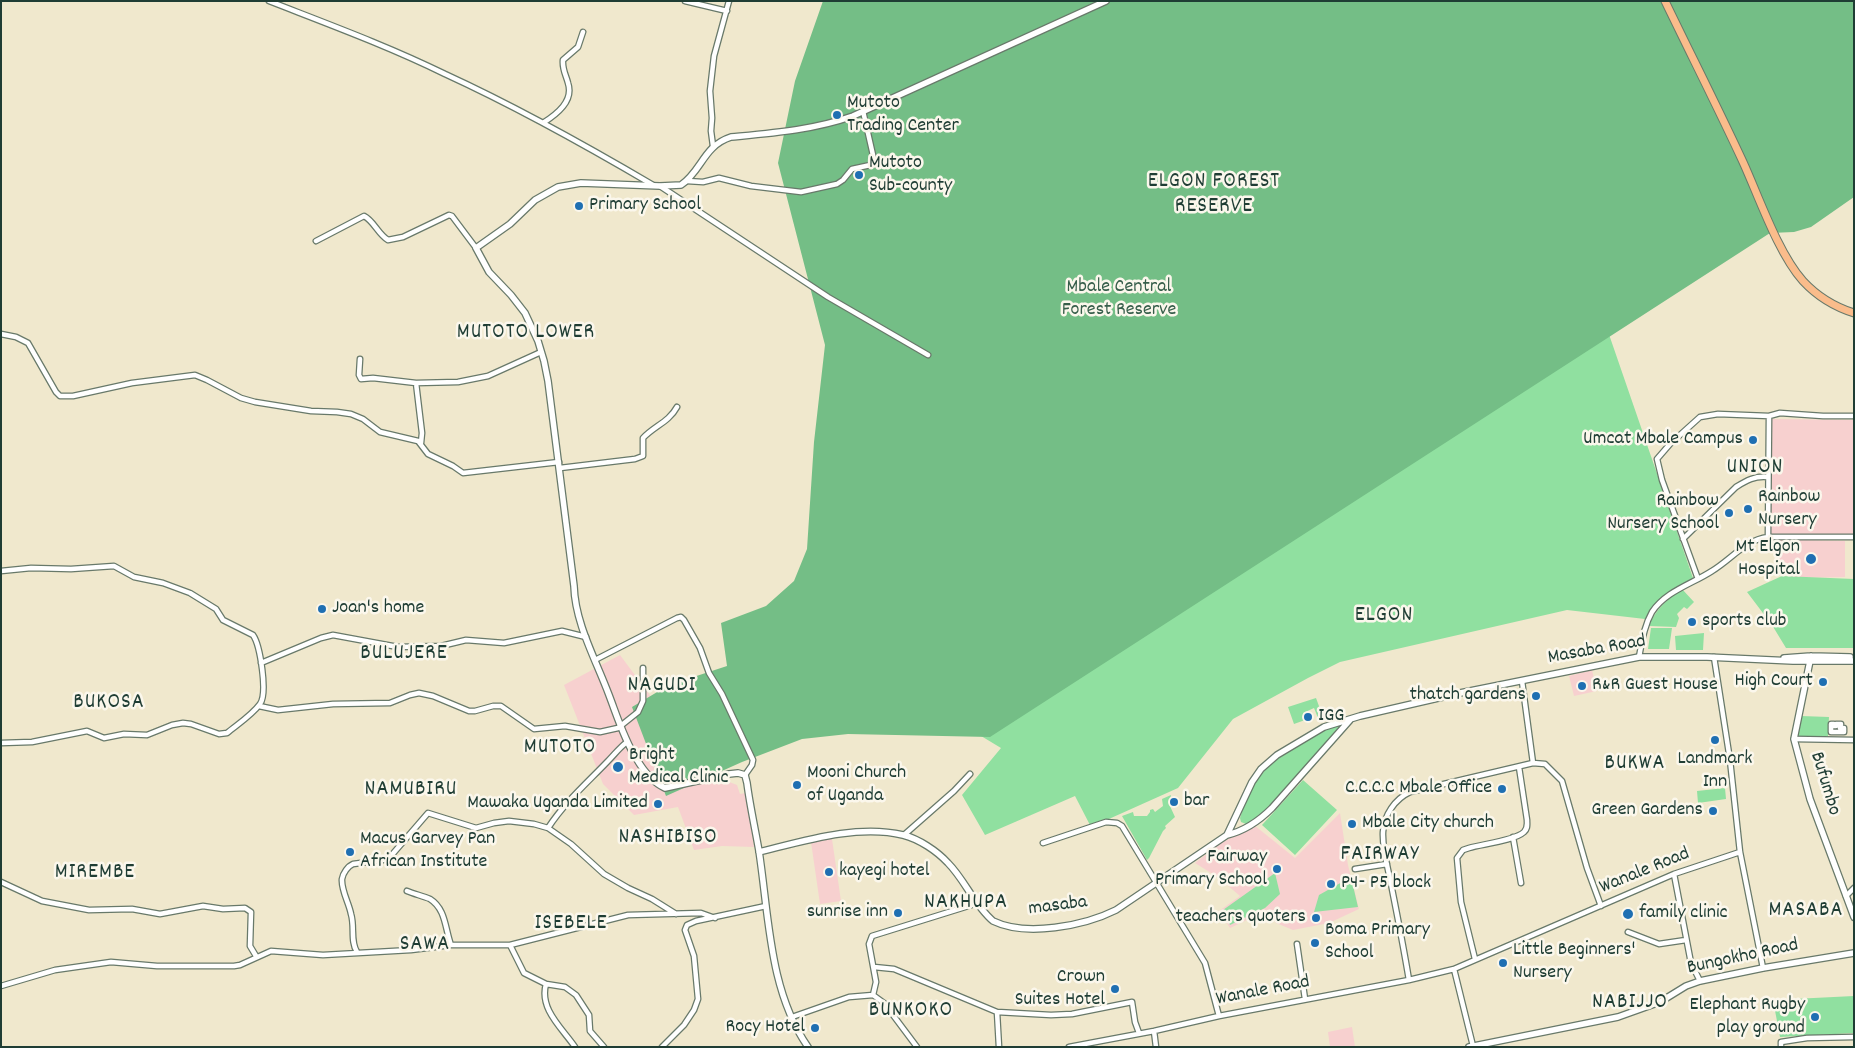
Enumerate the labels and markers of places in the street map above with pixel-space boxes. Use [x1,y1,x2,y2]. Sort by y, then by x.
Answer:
place label: Mutoto Trading Center [847,92,959,139]
marker: Mutoto Trading Center [831,109,843,121]
place label: Mutoto Sub-county [869,152,952,199]
marker: Mutoto Sub-county [853,169,865,181]
place label: Primary School [589,194,701,218]
marker: Primary School [573,200,585,212]
place label: Umcat Mbale Campus [1583,428,1743,452]
marker: Umcat Mbale Campus [1747,434,1759,446]
place label: Rainbow Nursery [1758,486,1820,533]
place label: Rainbow Nursery School [1607,490,1719,537]
marker: Rainbow Nursery [1742,503,1754,515]
marker: Rainbow Nursery School [1723,507,1735,519]
place label: Mt Elgon Hospital [1736,536,1800,583]
marker: Mt Elgon Hospital [1804,552,1818,566]
place label: Joan's home [332,597,424,621]
marker: Joan's home [316,603,328,615]
place label: sports club [1702,610,1786,634]
marker: sports club [1686,616,1698,628]
place label: High Court [1734,670,1813,694]
place label: R&R Guest House [1592,674,1718,698]
marker: High Court [1817,676,1829,688]
marker: R&R Guest House [1576,680,1588,692]
place label: thatch gardens [1410,684,1526,708]
marker: thatch gardens [1530,690,1542,702]
place label: IGG [1318,705,1344,729]
marker: IGG [1302,711,1314,723]
marker: Landmark Inn [1709,734,1721,746]
place label: Bright Medical Clinic [629,744,729,791]
place label: Landmark Inn [1678,748,1752,795]
marker: Bright Medical Clinic [611,760,625,774]
place label: Mooni Church of Uganda [807,762,906,809]
place label: C.C.C.C Mbale Office [1345,777,1492,801]
marker: Mooni Church of Uganda [791,779,803,791]
marker: C.C.C.C Mbale Office [1496,783,1508,795]
place label: bar [1184,790,1209,814]
place label: Mawaka Uganda Limited [467,792,648,816]
marker: bar [1168,796,1180,808]
marker: Mawaka Uganda Limited [652,798,664,810]
place label: Green Gardens [1591,799,1703,823]
marker: Green Gardens [1707,805,1719,817]
place label: Mbale City church [1362,812,1494,836]
marker: Mbale City church [1346,818,1358,830]
place label: Macus Garvey Pan African Institute [360,828,495,875]
marker: Macus Garvey Pan African Institute [344,846,356,858]
place label: Fairway Primary School [1155,846,1267,893]
place label: kayegi hotel [839,860,929,884]
marker: Fairway Primary School [1271,863,1283,875]
marker: kayegi hotel [823,866,835,878]
place label: P4- P5 block [1341,872,1431,896]
marker: P4- P5 block [1325,878,1337,890]
place label: sunrise inn [807,901,888,925]
place label: family clinic [1639,902,1728,926]
place label: teachers quoters [1176,906,1306,930]
marker: sunrise inn [892,907,904,919]
marker: family clinic [1621,907,1635,921]
marker: teachers quoters [1310,912,1322,924]
place label: Boma Primary School [1325,919,1430,966]
marker: Boma Primary School [1309,937,1321,949]
place label: Little Beginners' Nursery [1513,939,1635,986]
marker: Little Beginners' Nursery [1497,957,1509,969]
place label: Crown Suites Hotel [1015,966,1105,1013]
marker: Crown Suites Hotel [1109,983,1121,995]
place label: Elephant Rugby play ground [1690,994,1805,1041]
marker: Elephant Rugby play ground [1809,1011,1821,1023]
place label: Rocy Hotel [726,1016,805,1040]
marker: Rocy Hotel [809,1022,821,1034]

